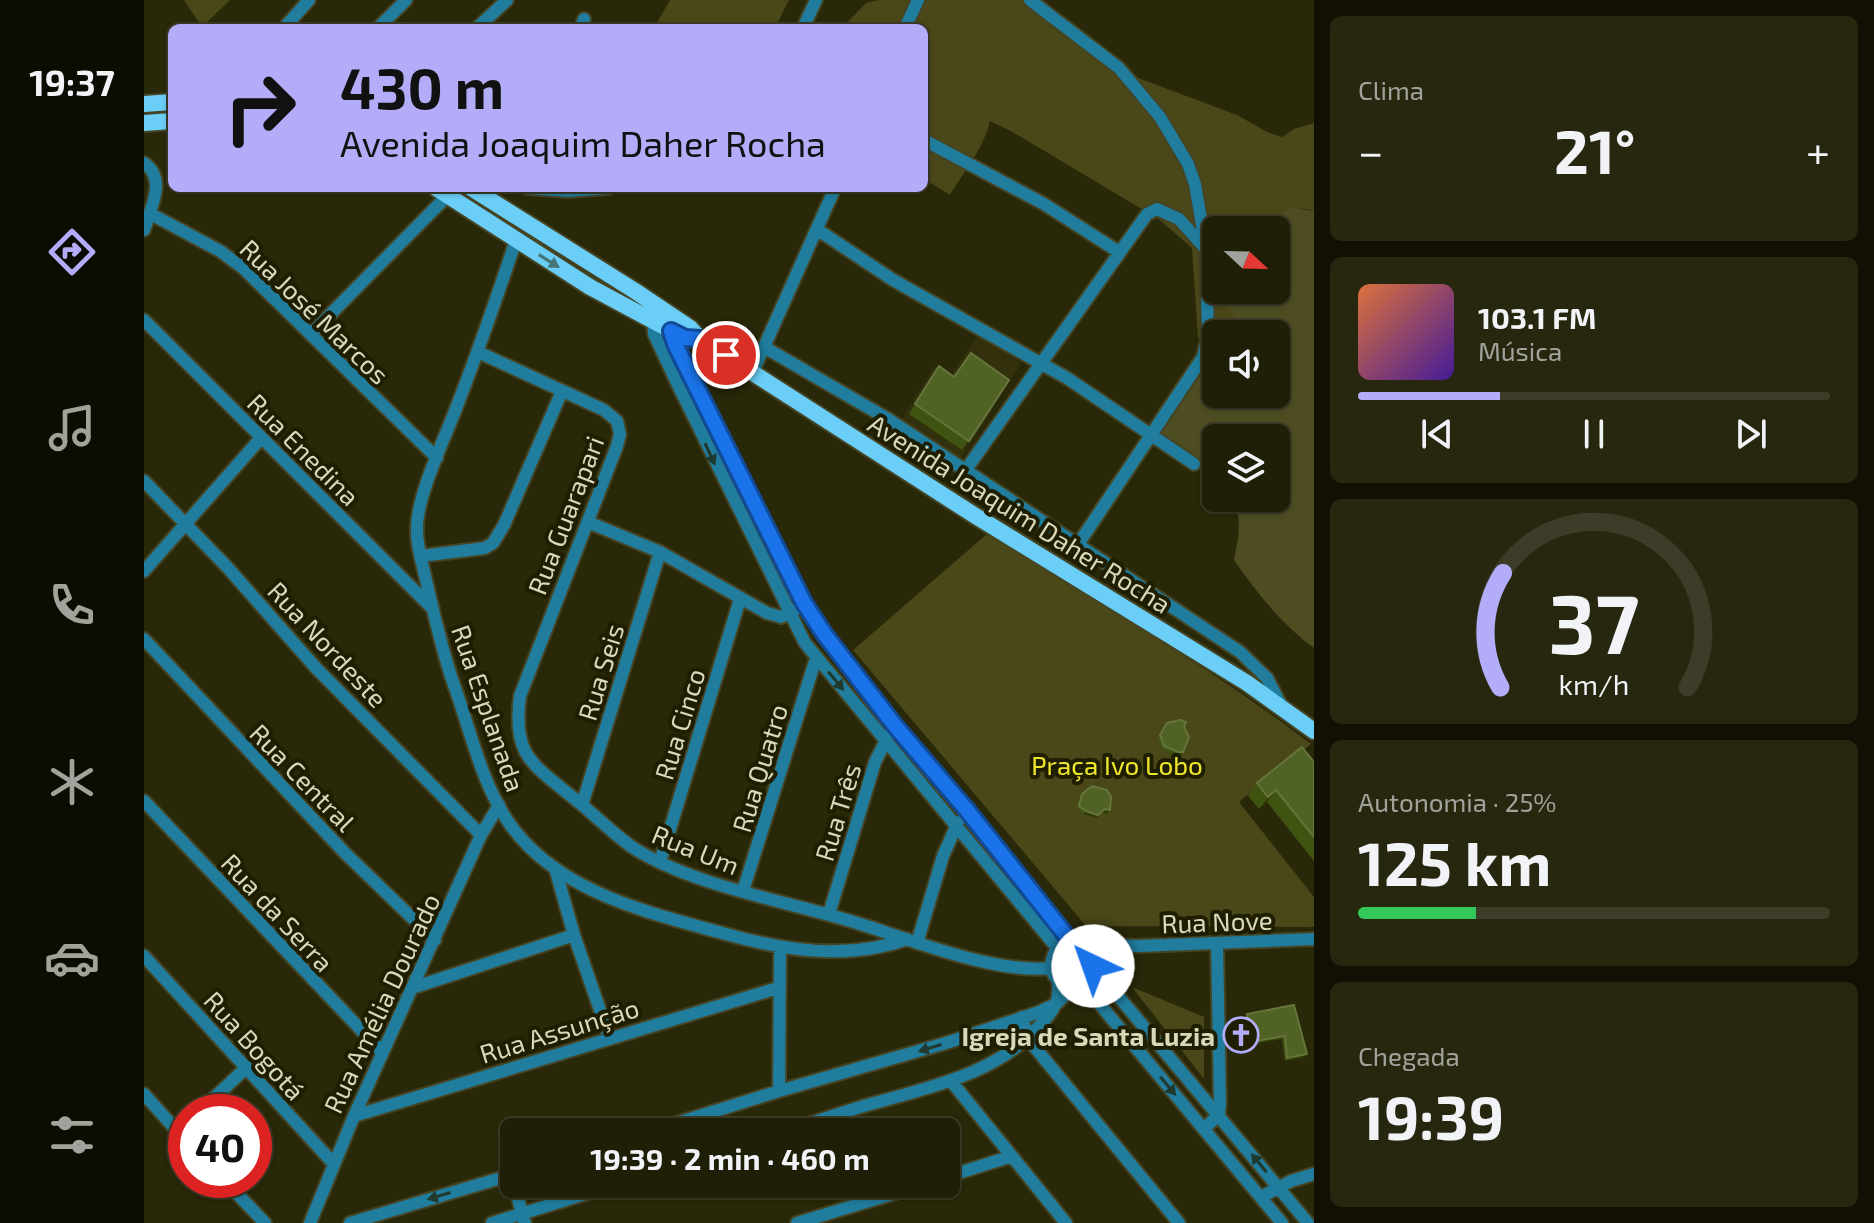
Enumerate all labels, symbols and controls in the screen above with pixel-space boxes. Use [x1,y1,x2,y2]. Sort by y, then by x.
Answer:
text: 430 m [340,53,504,120]
icon: right [208,56,312,160]
text: 19:37 [29,60,115,103]
text: Clima [1358,74,1424,105]
text: 21° [1554,114,1635,186]
text: Avenida Joaquim Daher Rocha [340,121,826,164]
text: − [1358,124,1384,177]
text: + [1806,124,1830,177]
north arrow [1202,216,1290,304]
map controls [1202,216,1290,512]
icon: directions [44,224,100,280]
street label: Rua José Marcos [234,232,396,390]
one-way arrow [538,253,560,267]
text: 103.1 FM [1478,299,1597,335]
button: sound [1202,320,1290,408]
pin [692,321,760,389]
icon: arrive [704,333,748,377]
text: Música [1478,335,1562,366]
street label: Rua Enedina [242,387,366,511]
icon: music [44,400,100,456]
street label: Avenida Joaquim Daher Rocha [863,407,1177,619]
icon: previous [1415,412,1459,456]
icon: pause [1572,412,1616,456]
icon: next [1729,412,1773,456]
button: layers [1202,424,1290,512]
street label: Rua Guarapari [521,431,609,599]
one-way arrow [704,443,717,466]
text: 37 [1548,570,1640,670]
street label: Rua Nordeste [262,575,394,713]
icon: phone [44,577,100,633]
street label: Rua Seis [571,620,629,724]
street label: Rua Esplanada [446,621,532,795]
street label: Rua Cinco [647,665,711,783]
text: km/h [1559,666,1629,701]
one-way arrow [827,671,844,691]
street label: Rua Quatro [725,700,793,836]
street label: Rua Central [244,717,362,837]
park label: Praça Ivo Lobo [1031,749,1203,782]
icon: climate [44,754,100,810]
street label: Rua Três [808,760,866,864]
text: Autonomia · 25% [1358,786,1557,817]
street label: Rua Um [648,818,744,880]
text: 125 km [1358,826,1551,898]
street label: Rua da Serra [216,847,340,977]
street label: Rua Amélia Dourado [317,888,445,1118]
street label: Rua Nove [1161,904,1273,938]
position arrow [1051,924,1135,1008]
icon: car [44,930,100,986]
street label: Rua Bogotá [198,984,312,1106]
street label: Rua Assunção [476,991,643,1071]
church icon: Igreja de Santa Luzia [1222,1016,1260,1054]
place label: Igreja de Santa Luzia [962,1020,1215,1051]
text: Chegada [1358,1040,1460,1071]
one-way arrow [917,1042,941,1055]
one-way arrow [1160,1076,1176,1096]
text: 19:39 [1358,1080,1504,1152]
speed limit sign: 40 [168,1094,272,1198]
icon: filters [44,1107,100,1163]
text: 19:39 · 2 min · 460 m [590,1140,870,1176]
one-way arrow [1251,1153,1268,1173]
one-way arrow [427,1190,451,1203]

